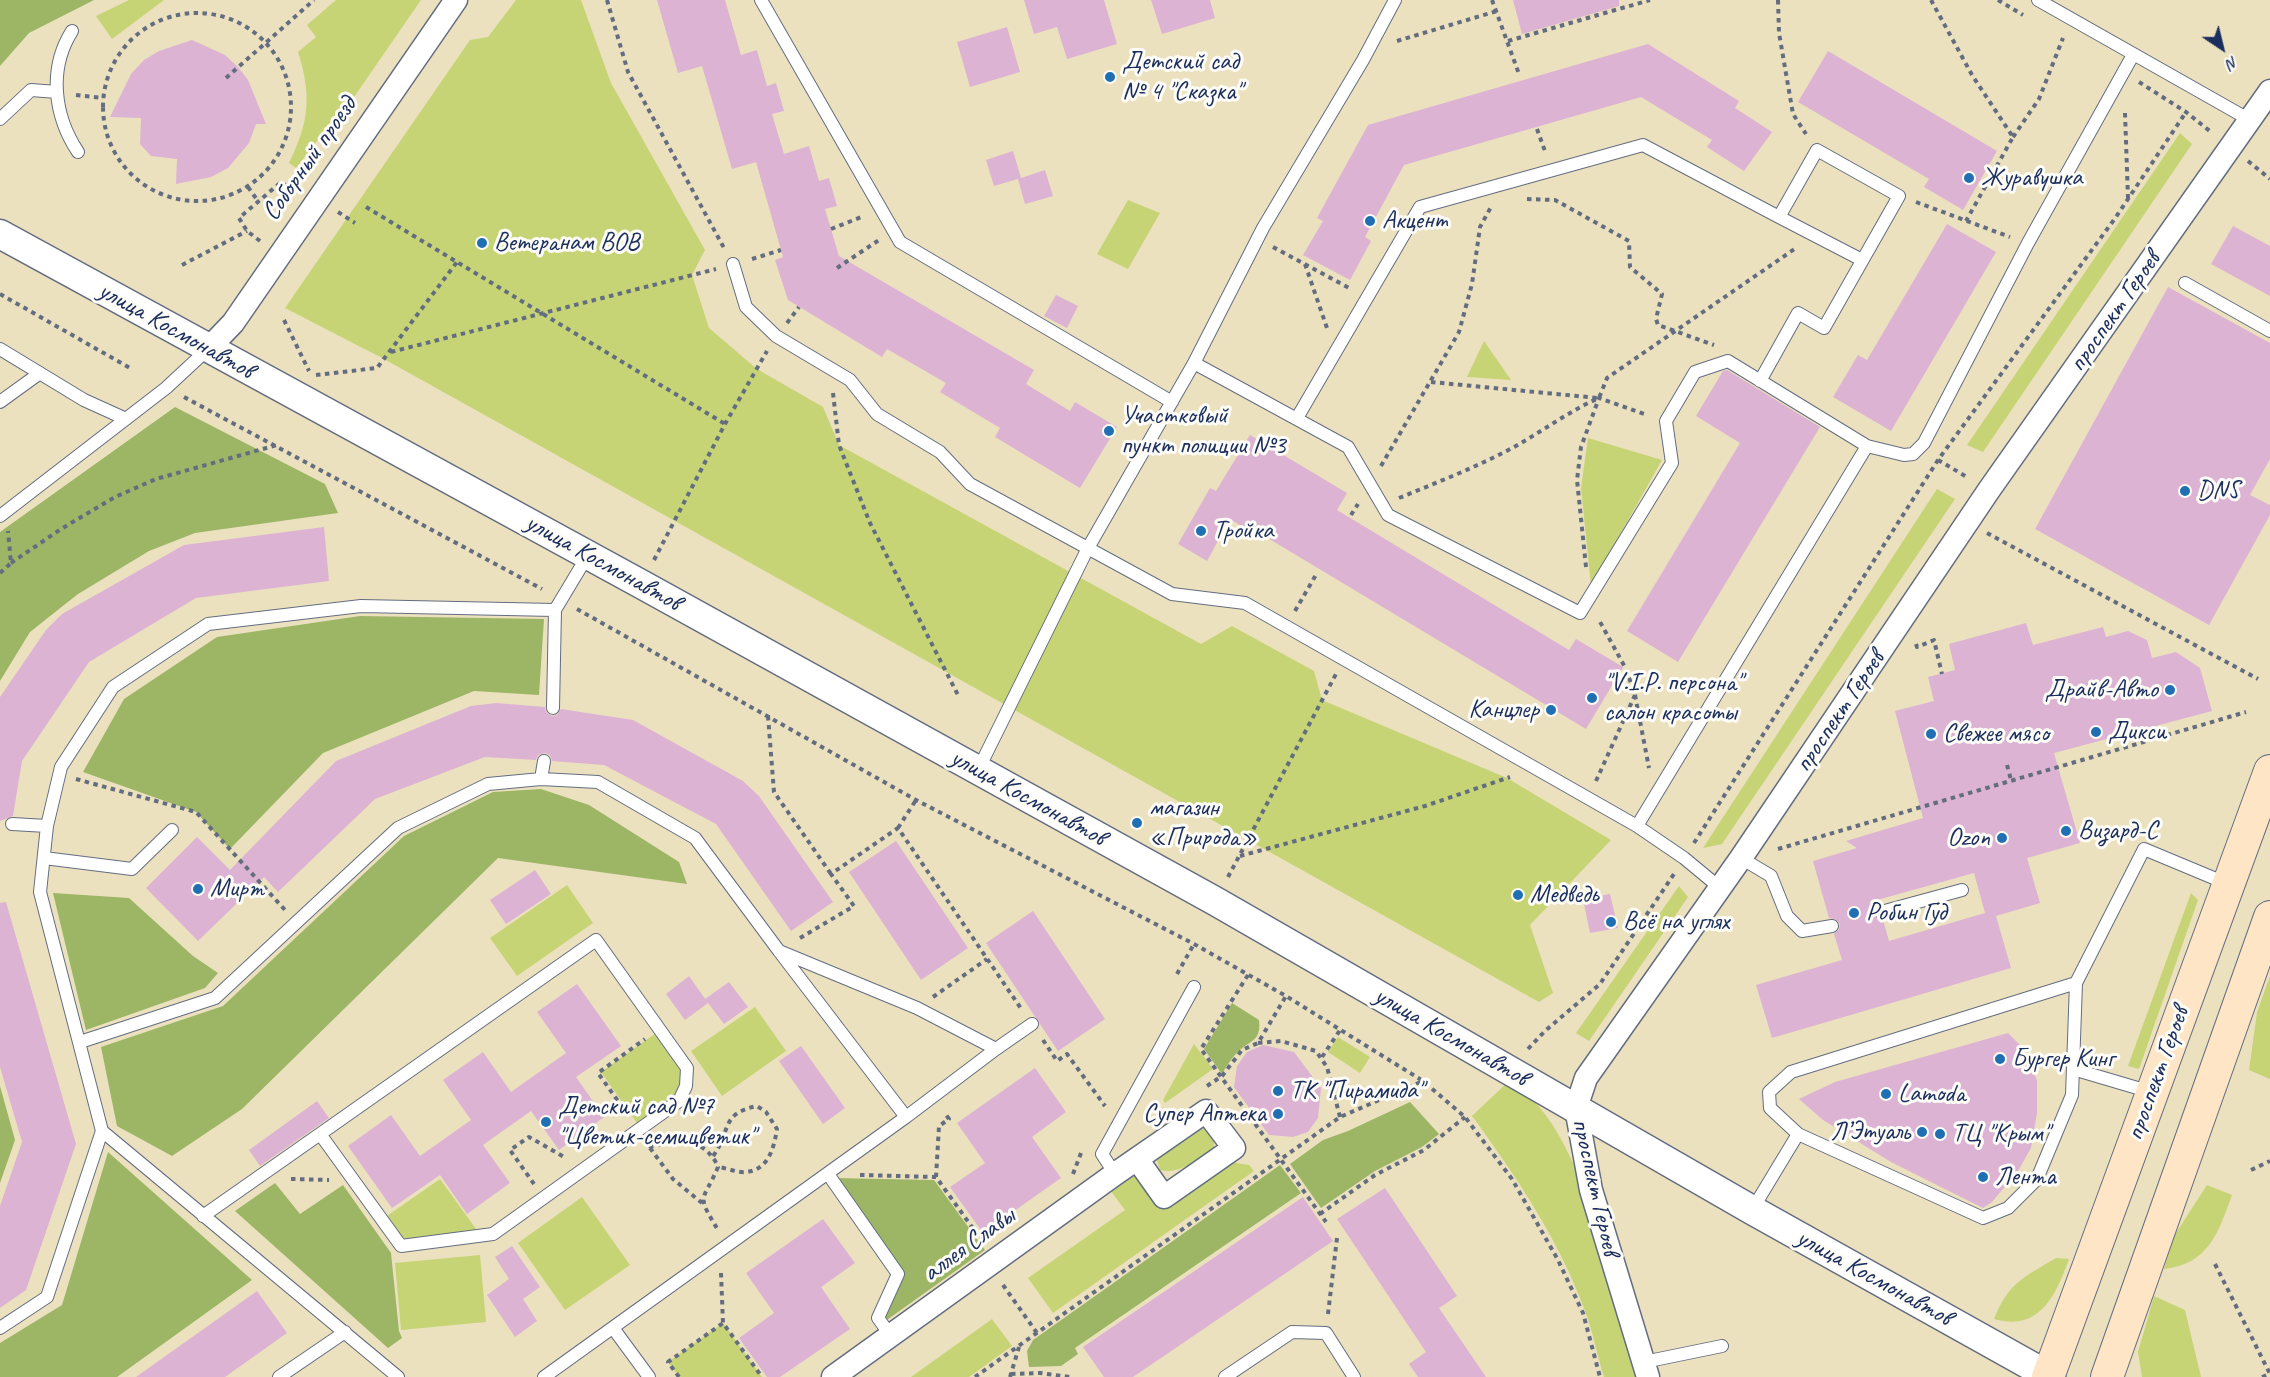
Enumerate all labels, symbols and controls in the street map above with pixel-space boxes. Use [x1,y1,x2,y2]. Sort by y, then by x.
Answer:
north arrow [2192,18,2252,78]
place label: Детский сад № 4 "Сказка" [1122,46,1241,107]
text: N [2223,52,2242,74]
marker: Детский сад № 4 "Сказка" [1103,70,1117,84]
street label: Соборный проезд [256,91,364,227]
place label: Журавушка [1981,162,2082,194]
marker: Журавушка [1962,171,1976,185]
place label: Акцент [1382,205,1447,237]
marker: Акцент [1363,214,1377,228]
place label: Ветеранам ВОВ [494,227,638,259]
marker: Ветеранам ВОВ [475,236,489,250]
street label: проспект Героев [2062,246,2168,378]
street label: улица Космонавтов [93,275,259,387]
place label: Участковый пункт полиции №3 [1121,400,1286,461]
marker: Участковый пункт полиции №3 [1102,424,1116,438]
place label: DNS [2197,475,2239,507]
marker: DNS [2178,484,2192,498]
street label: улица Космонавтов [520,507,686,619]
place label: Тройка [1213,515,1273,547]
marker: Тройка [1194,524,1208,538]
street label: проспект Героев [1788,645,1892,779]
place label: "V.I.P. персона" cалон красоты [1604,667,1742,728]
place label: Драйв-Авто [2045,674,2158,706]
marker: Драйв-Авто [2163,683,2177,697]
marker: "V.I.P. персона" cалон красоты [1585,691,1599,705]
place label: Канцлер [1468,694,1539,726]
marker: Канцлер [1544,703,1558,717]
place label: Дикси [2108,716,2166,748]
place label: Свежее мясо [1943,718,2049,750]
marker: Дикси [2089,725,2103,739]
marker: Свежее мясо [1924,727,1938,741]
street label: улица Космонавтов [945,742,1111,854]
place label: магазин «Природа» [1149,792,1257,854]
place label: Визард-С [2078,815,2158,847]
marker: магазин «Природа» [1130,816,1144,830]
place label: Ozon [1947,822,1990,854]
marker: Визард-С [2059,824,2073,838]
marker: Ozon [1995,831,2009,845]
place label: Мирт [210,873,264,905]
place label: Медведь [1530,879,1599,911]
marker: Мирт [191,882,205,896]
marker: Медведь [1511,888,1525,902]
place label: Робин Гуд [1866,897,1946,929]
place label: Всё на углях [1623,906,1730,938]
marker: Робин Гуд [1847,906,1861,920]
marker: Всё на углях [1604,915,1618,929]
street label: улица Космонавтов [1368,980,1534,1094]
street label: проспект Героев [2119,1003,2197,1145]
place label: Бургер Кинг [2012,1043,2114,1075]
marker: Бургер Кинг [1993,1052,2007,1066]
place label: ТК "Пирамида" [1290,1075,1423,1107]
place label: Lamoda [1898,1078,1965,1110]
marker: ТК "Пирамида" [1271,1084,1285,1098]
marker: Lamoda [1879,1087,1893,1101]
place label: Детский сад №7 "Цветик-семицветик" [558,1091,755,1152]
place label: Супер Аптека [1143,1098,1266,1130]
marker: Супер Аптека [1271,1107,1285,1121]
marker: Детский сад №7 "Цветик-семицветик" [539,1115,553,1129]
street label: проспект Героев [1564,1116,1626,1258]
place label: Л’Этуаль [1830,1116,1910,1148]
place label: ТЦ "Крым" [1952,1118,2049,1150]
marker: Л’Этуаль [1915,1125,1929,1139]
marker: ТЦ "Крым" [1933,1127,1947,1141]
place label: Лента [1995,1161,2056,1193]
marker: Лента [1976,1170,1990,1184]
street label: аллея Славы [917,1201,1021,1289]
street label: улица Космонавтов [1791,1222,1957,1334]

